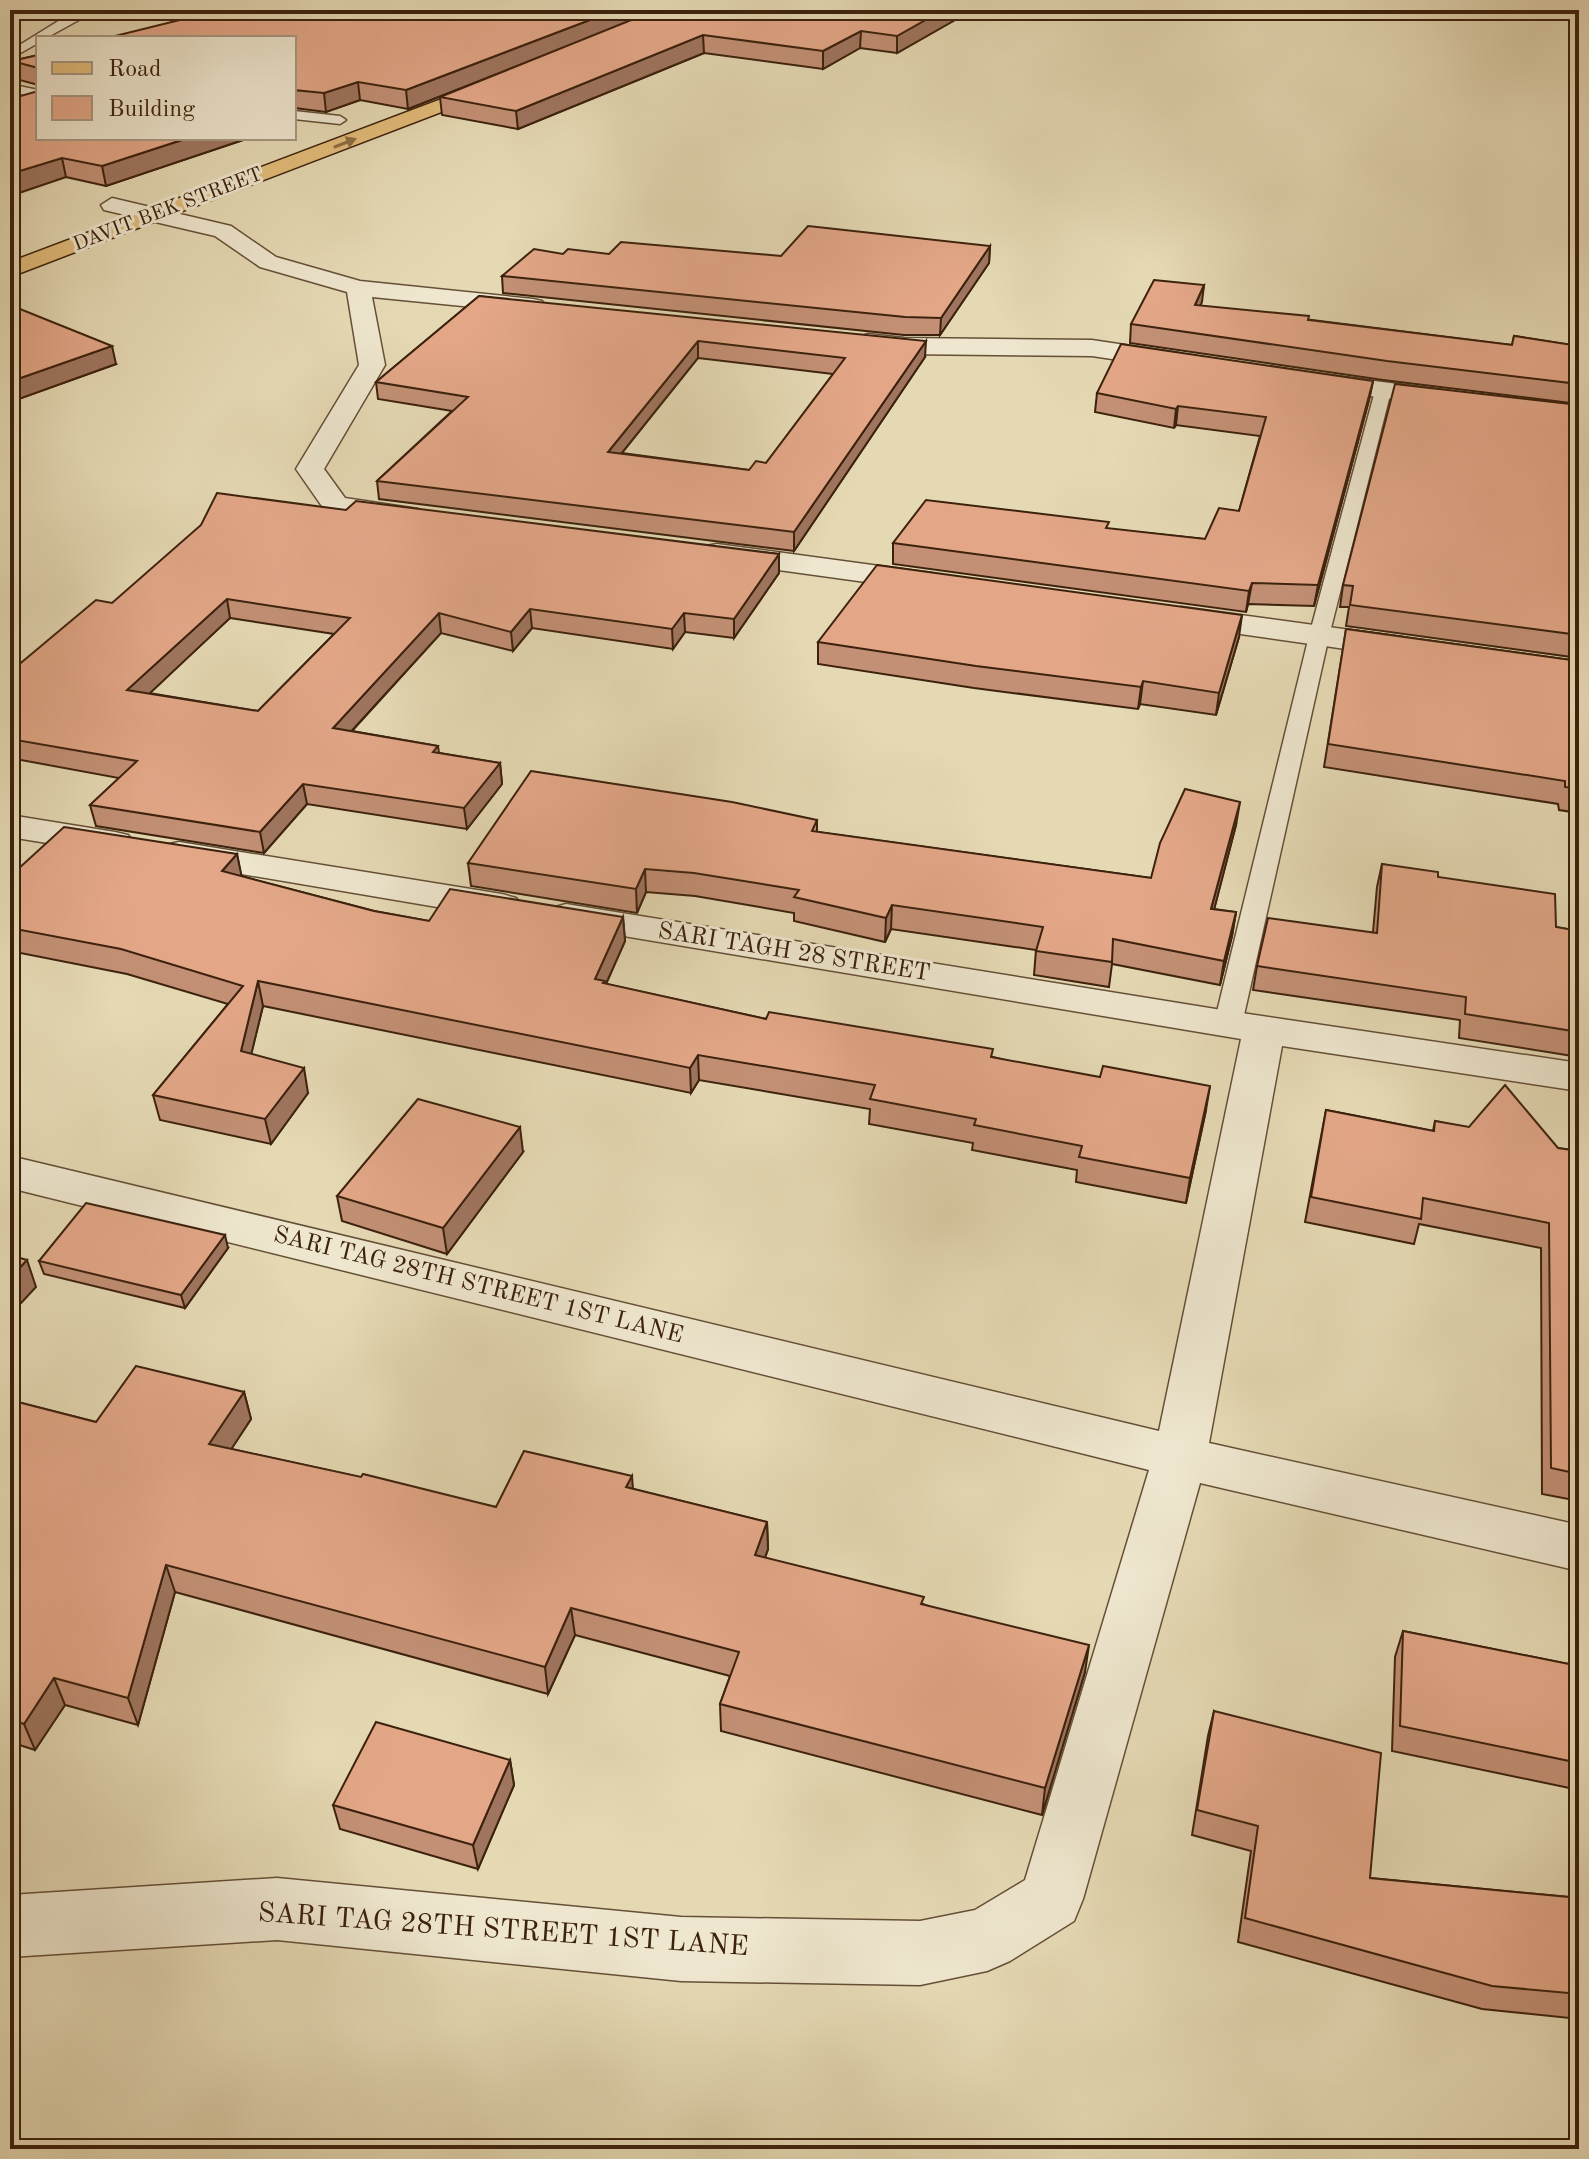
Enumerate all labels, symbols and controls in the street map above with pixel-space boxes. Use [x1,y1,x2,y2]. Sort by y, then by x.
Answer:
legend [36,36,296,140]
text: Road [108,58,161,82]
text: Building [108,98,195,122]
one-way arrow [333,136,357,149]
street label: DAVIT BEK STREET [71,165,265,255]
street label: SARI TAGH 28 STREET [656,920,932,986]
street label: SARI TAG 28TH STREET 1ST LANE [271,1223,685,1349]
street label: SARI TAG 28TH STREET 1ST LANE [257,1900,749,1962]

